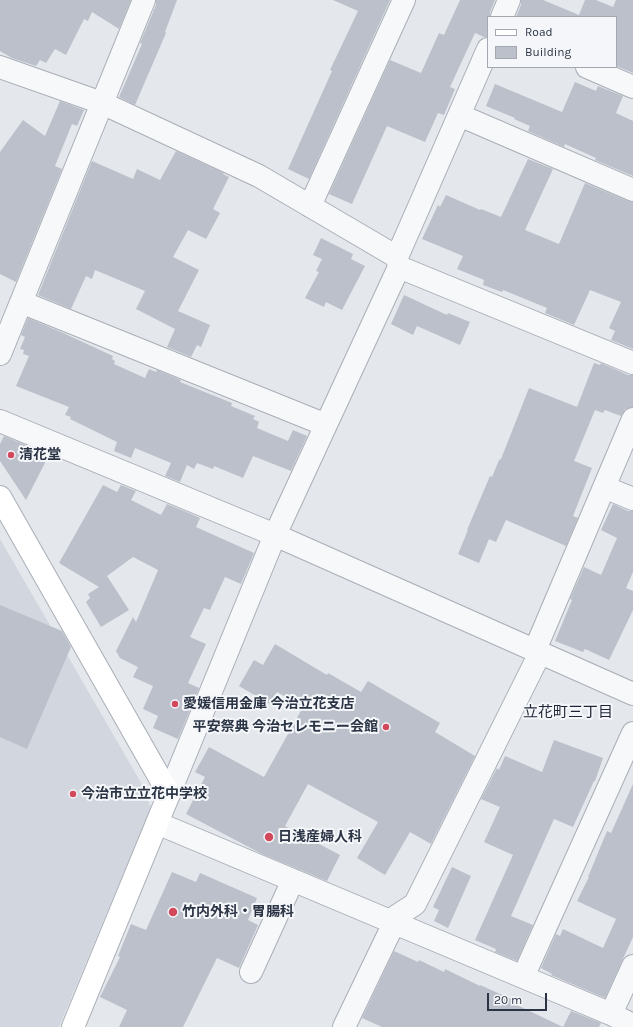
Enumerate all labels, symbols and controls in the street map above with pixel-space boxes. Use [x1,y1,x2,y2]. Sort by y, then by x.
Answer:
legend [487,16,617,68]
text: Road [525,25,553,39]
text: Building [525,45,571,59]
place label: 清花堂 [19,447,61,463]
marker: 清花堂 [6,450,16,460]
place label: 愛媛信用金庫 今治立花支店 [183,696,355,712]
marker: 愛媛信用金庫 今治立花支店 [170,699,180,709]
district label: 立花町三丁目 [523,704,613,722]
place label: 平安祭典 今治セレモニー会館 [192,719,378,735]
marker: 平安祭典 今治セレモニー会館 [381,722,391,732]
place label: 今治市立立花中学校 [81,786,207,802]
marker: 今治市立立花中学校 [68,789,78,799]
place label: 日浅産婦人科 [278,829,362,845]
marker: 日浅産婦人科 [263,831,275,843]
place label: 竹内外科・胃腸科 [182,904,294,920]
marker: 竹内外科・胃腸科 [167,906,179,918]
scale bar [489,985,549,1011]
text: 20 m [494,993,522,1007]

